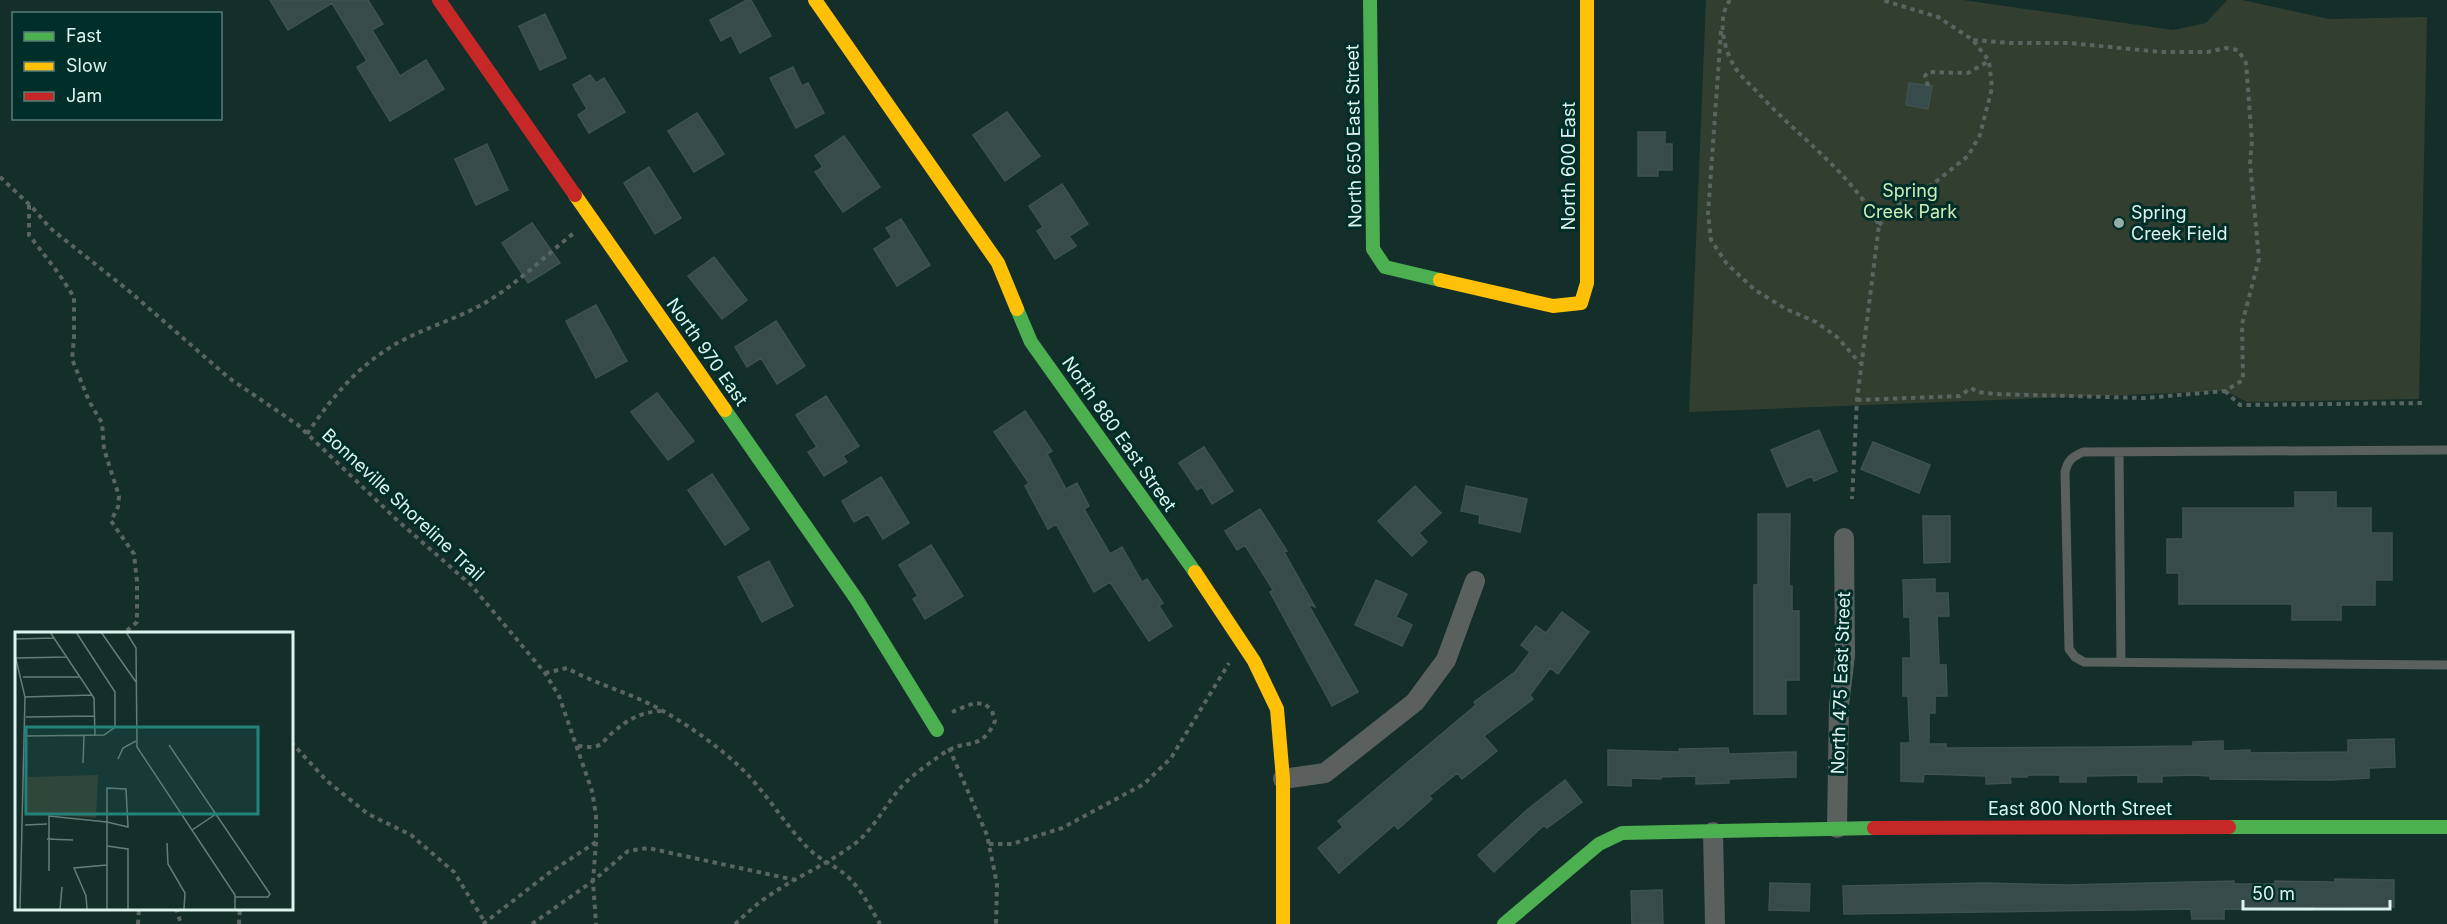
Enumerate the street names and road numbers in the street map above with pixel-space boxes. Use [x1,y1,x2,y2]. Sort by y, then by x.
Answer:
street label: North 650 East Street [1341,44,1366,228]
street label: North 600 East [1558,102,1579,230]
street label: North 970 East [663,294,752,410]
street label: North 880 East Street [1058,352,1181,515]
street label: Bonneville Shoreline Trail [318,424,489,585]
street label: North 475 East Street [1827,591,1854,775]
street label: East 800 North Street [1988,798,2172,819]

